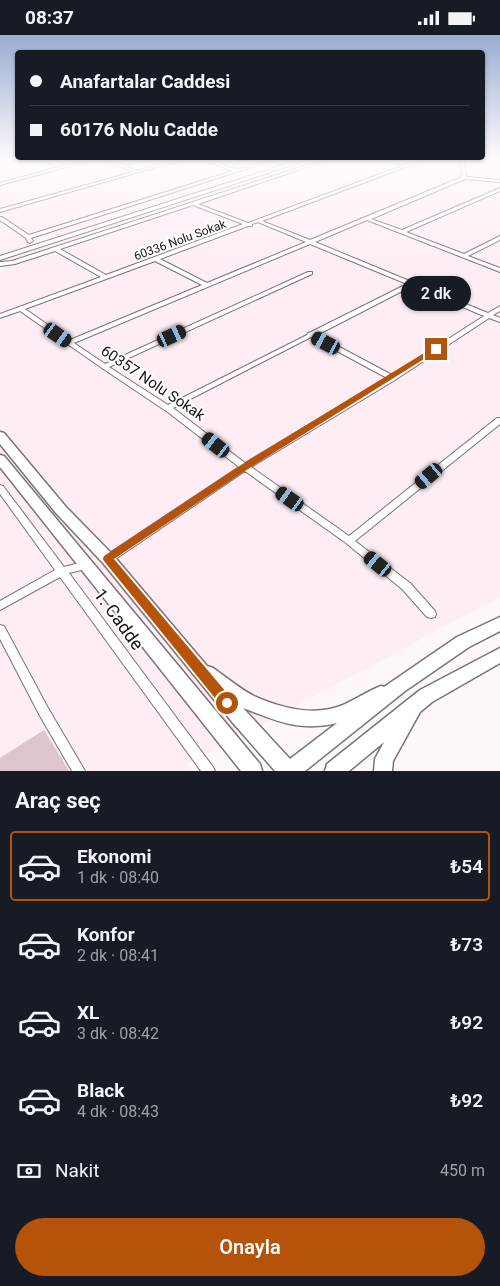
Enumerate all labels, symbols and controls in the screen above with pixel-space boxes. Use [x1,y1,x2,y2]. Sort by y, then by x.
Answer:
text: 08:37 [25,6,74,29]
text: Anafartalar Caddesi [60,70,230,93]
text: 60176 Nolu Cadde [60,118,218,141]
street label: 60336 Nolu Sokak [132,216,229,263]
callout: 2 dk [401,277,471,311]
text: 2 dk [421,284,451,303]
car [41,320,74,350]
car [155,323,188,349]
car [309,329,342,357]
route end [425,338,447,360]
street label: 60357 Nolu Sokak [98,342,209,425]
car [199,430,232,460]
car [412,461,445,491]
car [273,484,306,514]
car [361,549,394,579]
street label: 1. Cadde [90,584,148,654]
route start [216,692,238,714]
text: Araç seç [15,788,101,813]
icon: car [17,844,62,889]
text: Ekonomi [77,845,151,868]
text: ₺54 [450,855,483,878]
text: 1 dk · 08:40 [77,868,159,887]
icon: car [17,922,62,967]
text: Konfor [77,923,135,946]
text: ₺73 [450,933,483,956]
text: 2 dk · 08:41 [77,946,159,965]
icon: car [17,1000,62,1045]
text: XL [77,1001,99,1024]
text: ₺92 [450,1011,483,1034]
text: 3 dk · 08:42 [77,1024,159,1043]
icon: car [17,1078,62,1123]
text: Black [77,1079,124,1102]
text: ₺92 [450,1089,483,1112]
text: 4 dk · 08:43 [77,1102,159,1121]
icon: cash [15,1157,43,1185]
text: Nakit [55,1159,99,1182]
text: 450 m [440,1161,485,1180]
button: Onayla [15,1218,485,1276]

